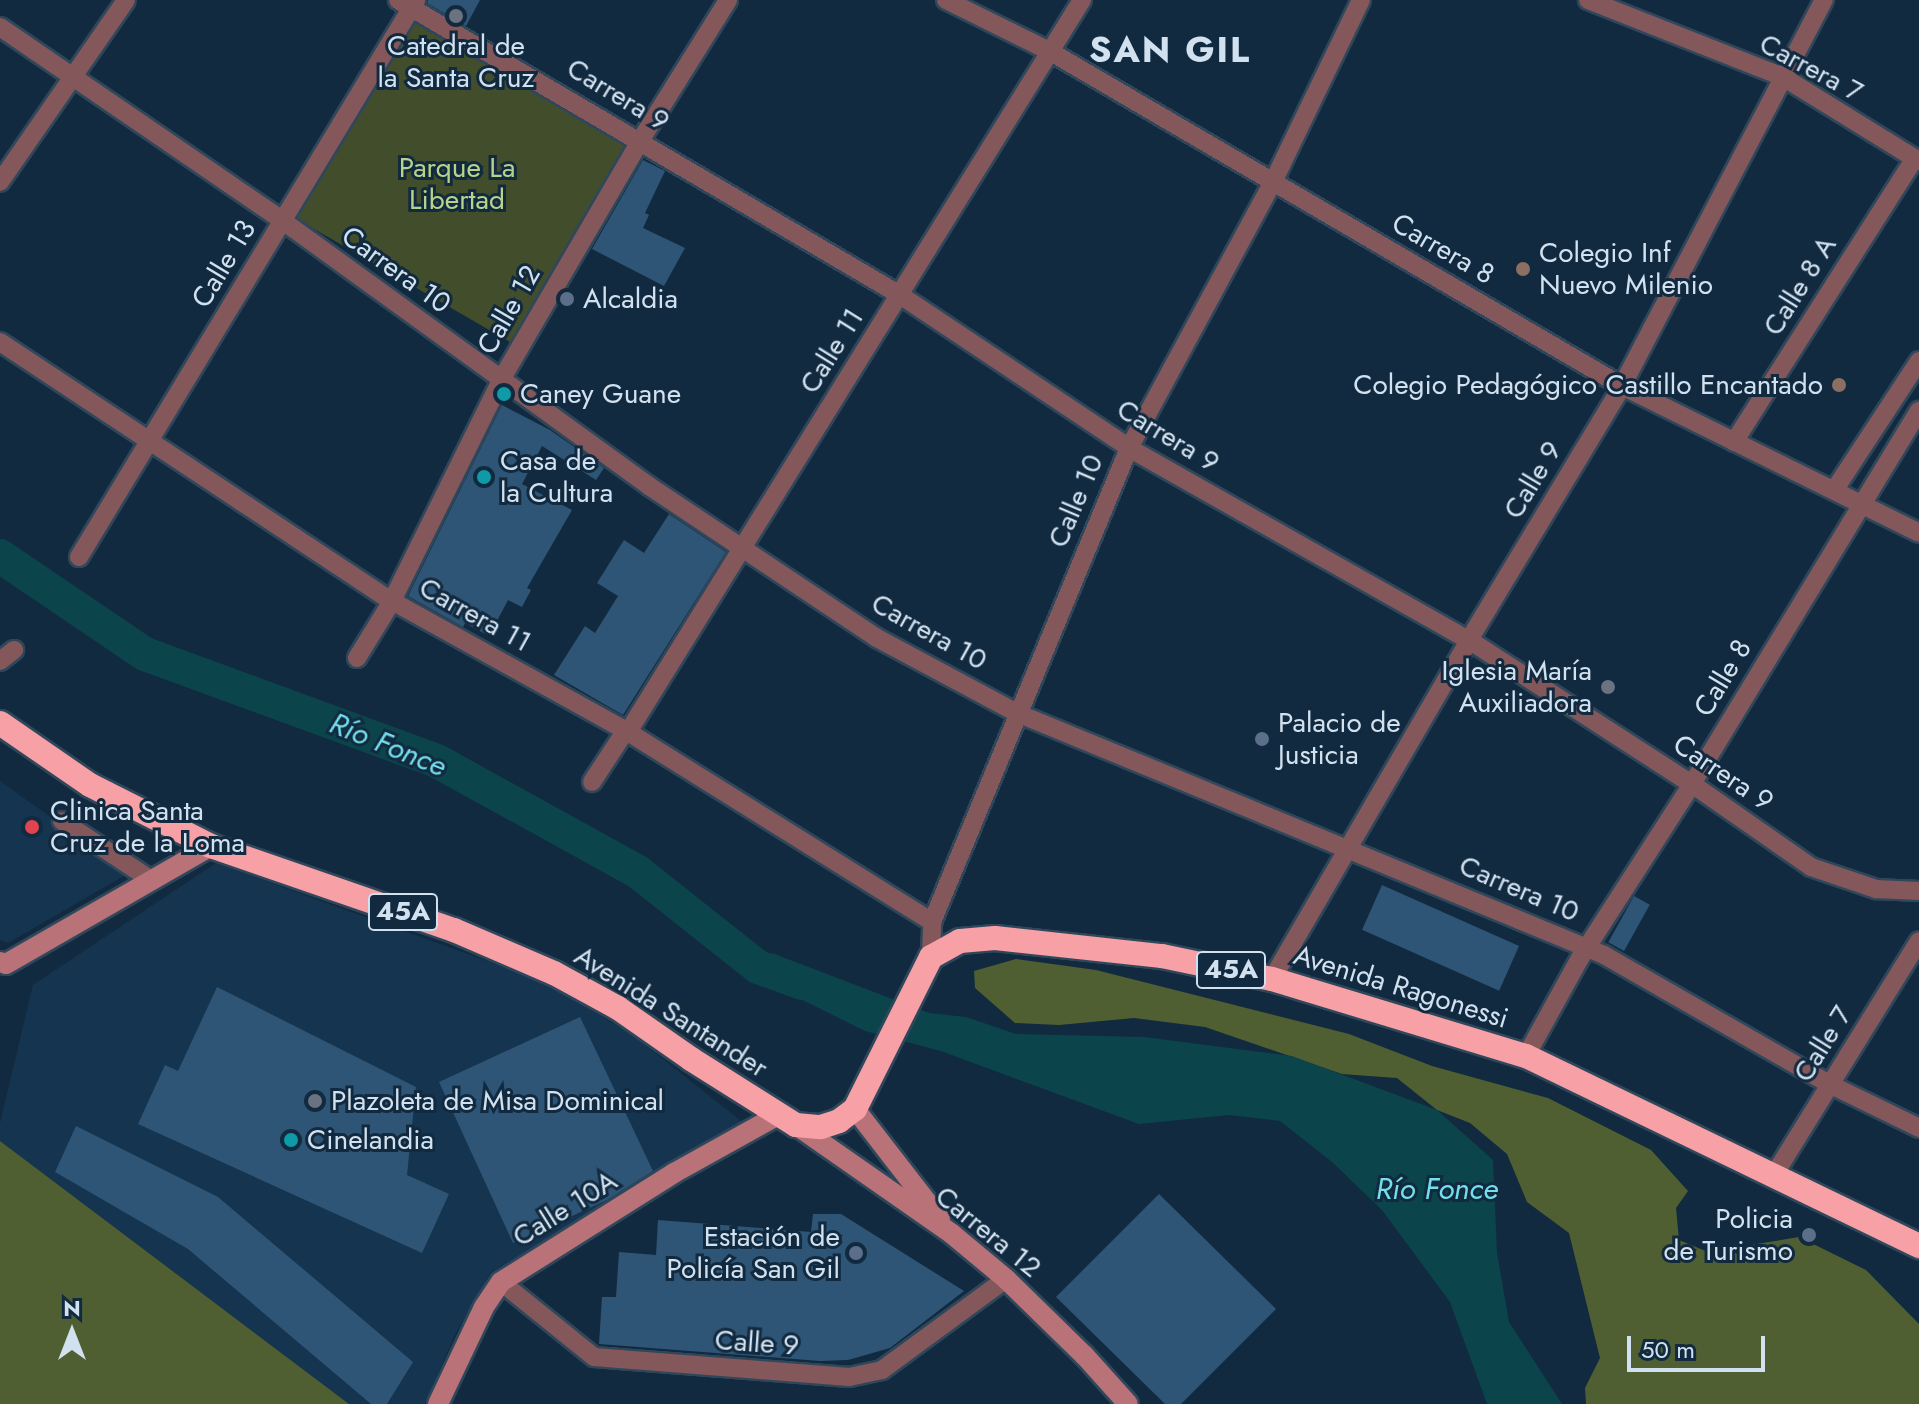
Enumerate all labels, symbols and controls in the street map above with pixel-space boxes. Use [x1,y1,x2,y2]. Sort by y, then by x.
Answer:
marker: Catedral de la Santa Cruz [447,7,465,25]
street label: Carrera 7 [1754,27,1868,109]
district label: SAN GIL [1089,28,1251,72]
place label: Catedral de la Santa Cruz [378,29,534,95]
street label: Carrera 9 [561,51,675,139]
park label: Parque La Libertad [399,151,515,217]
street label: Carrera 8 [1386,206,1500,292]
street label: Calle 13 [185,214,263,314]
street label: Carrera 10 [335,219,457,321]
street label: Calle 8 A [1756,230,1844,342]
place label: Colegio Inf Nuevo Milenio [1539,236,1713,302]
street label: Calle 12 [470,260,548,360]
marker: Colegio Inf Nuevo Milenio [1514,260,1532,278]
place label: Alcaldia [583,282,678,316]
marker: Alcaldia [558,290,576,308]
street label: Calle 11 [793,302,871,400]
place label: Colegio Pedagógico Castillo Encantado [1353,368,1823,402]
marker: Colegio Pedagógico Castillo Encantado [1830,376,1848,394]
place label: Caney Guane [520,377,681,411]
marker: Caney Guane [495,385,513,403]
street label: Carrera 9 [1111,392,1225,480]
street label: Calle 9 [1497,435,1569,525]
place label: Casa de la Cultura [500,444,613,510]
street label: Calle 10 [1041,449,1111,553]
marker: Casa de la Cultura [475,468,493,486]
street label: Carrera 11 [413,571,537,659]
street label: Carrera 10 [865,587,993,677]
street label: Calle 8 [1687,634,1759,722]
place label: Iglesia María Auxiliadora [1441,654,1592,720]
marker: Iglesia María Auxiliadora [1599,678,1617,696]
water label: Río Fonce [324,705,452,785]
place label: Palacio de Justicia [1278,706,1401,772]
street label: Carrera 9 [1667,727,1779,819]
marker: Palacio de Justicia [1253,730,1271,748]
place label: Clinica Santa Cruz de la Loma [50,794,245,860]
marker: Clinica Santa Cruz de la Loma [21,816,43,838]
street label: Carrera 10 [1454,849,1584,929]
road number: 45A [367,890,439,934]
street label: Avenida Ragonessi [1290,938,1512,1036]
street label: Avenida Santander [568,939,774,1085]
road number: 45A [1195,948,1267,992]
street label: Calle 7 [1787,1000,1859,1088]
place label: Plazoleta de Misa Dominical [331,1084,664,1118]
marker: Plazoleta de Misa Dominical [306,1092,324,1110]
place label: Cinelandia [307,1123,434,1157]
marker: Cinelandia [282,1131,300,1149]
street label: Calle 10A [507,1164,623,1254]
water label: Río Fonce [1376,1171,1498,1207]
street label: Carrera 12 [929,1179,1047,1285]
place label: Policia de Turismo [1663,1202,1793,1268]
place label: Estación de Policía San Gil [667,1220,840,1286]
marker: Policia de Turismo [1800,1226,1818,1244]
marker: Estación de Policía San Gil [847,1244,865,1262]
north arrow [32,1292,112,1372]
text: N [63,1292,81,1324]
scale bar [1631,1320,1769,1370]
street label: Calle 9 [714,1323,800,1363]
text: 50 m [1641,1332,1695,1367]

